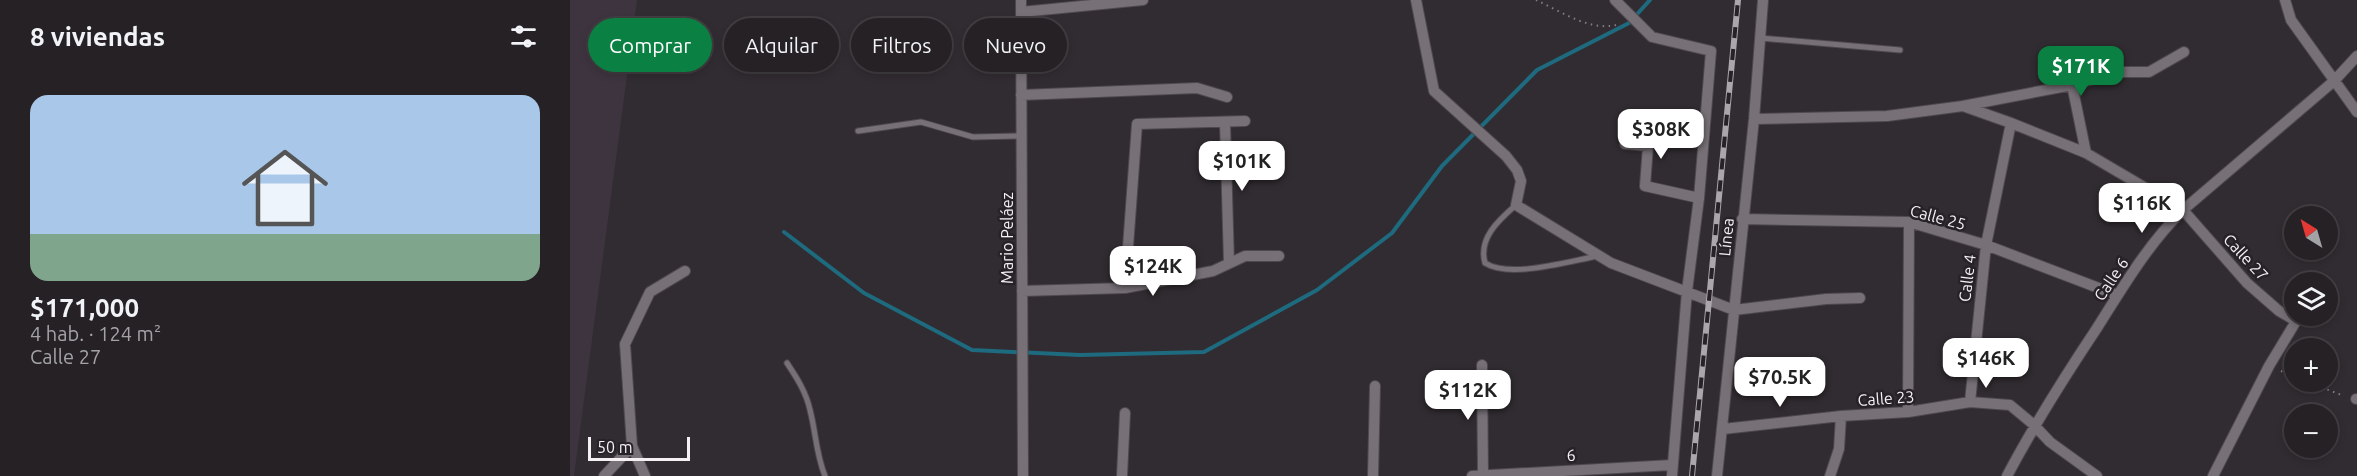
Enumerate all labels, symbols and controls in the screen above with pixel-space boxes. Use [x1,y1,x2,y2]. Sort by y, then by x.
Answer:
chip: Comprar [588,18,712,72]
chip: Alquilar [724,18,839,72]
chip: Filtros [851,18,952,72]
chip: Nuevo [964,18,1067,72]
icon: filters [507,20,540,53]
text: 8 viviendas [30,22,165,51]
pin: $171K [2039,46,2123,97]
text: $171K [2052,54,2110,77]
pin: $308K [1619,109,1703,160]
text: $308K [1632,117,1690,140]
icon: home [231,134,339,242]
pin: $101K [1200,141,1284,192]
text: $101K [1213,149,1271,172]
pin: $116K [2100,183,2184,234]
text: $116K [2113,191,2171,214]
street label: Mario Peláez [998,192,1016,284]
street label: Calle 25 [1908,201,1968,233]
north arrow [2284,206,2338,260]
map controls [2284,206,2338,458]
street label: Línea [1715,217,1737,257]
street label: Calle 27 [2220,230,2272,284]
pin: $124K [1111,246,1195,297]
street label: Calle 4 [1955,253,1979,303]
text: $124K [1124,254,1182,277]
street label: Calle 6 [2090,254,2132,304]
button: layers [2284,272,2338,326]
text: $171,000 [30,293,139,322]
text: 4 hab. · 124 m² [30,322,161,345]
pin: $146K [1944,338,2028,389]
button: + [2284,338,2338,392]
text: Calle 27 [30,345,101,368]
text: $146K [1957,346,2015,369]
pin: $70.5K [1731,357,1829,408]
text: $70.5K [1748,365,1812,388]
pin: $112K [1426,370,1510,421]
text: $112K [1439,378,1497,401]
street label: Calle 23 [1857,387,1915,409]
button: − [2284,404,2338,458]
scale bar [588,434,690,462]
text: 50 m [597,438,633,456]
street label: 6 [1566,446,1576,464]

